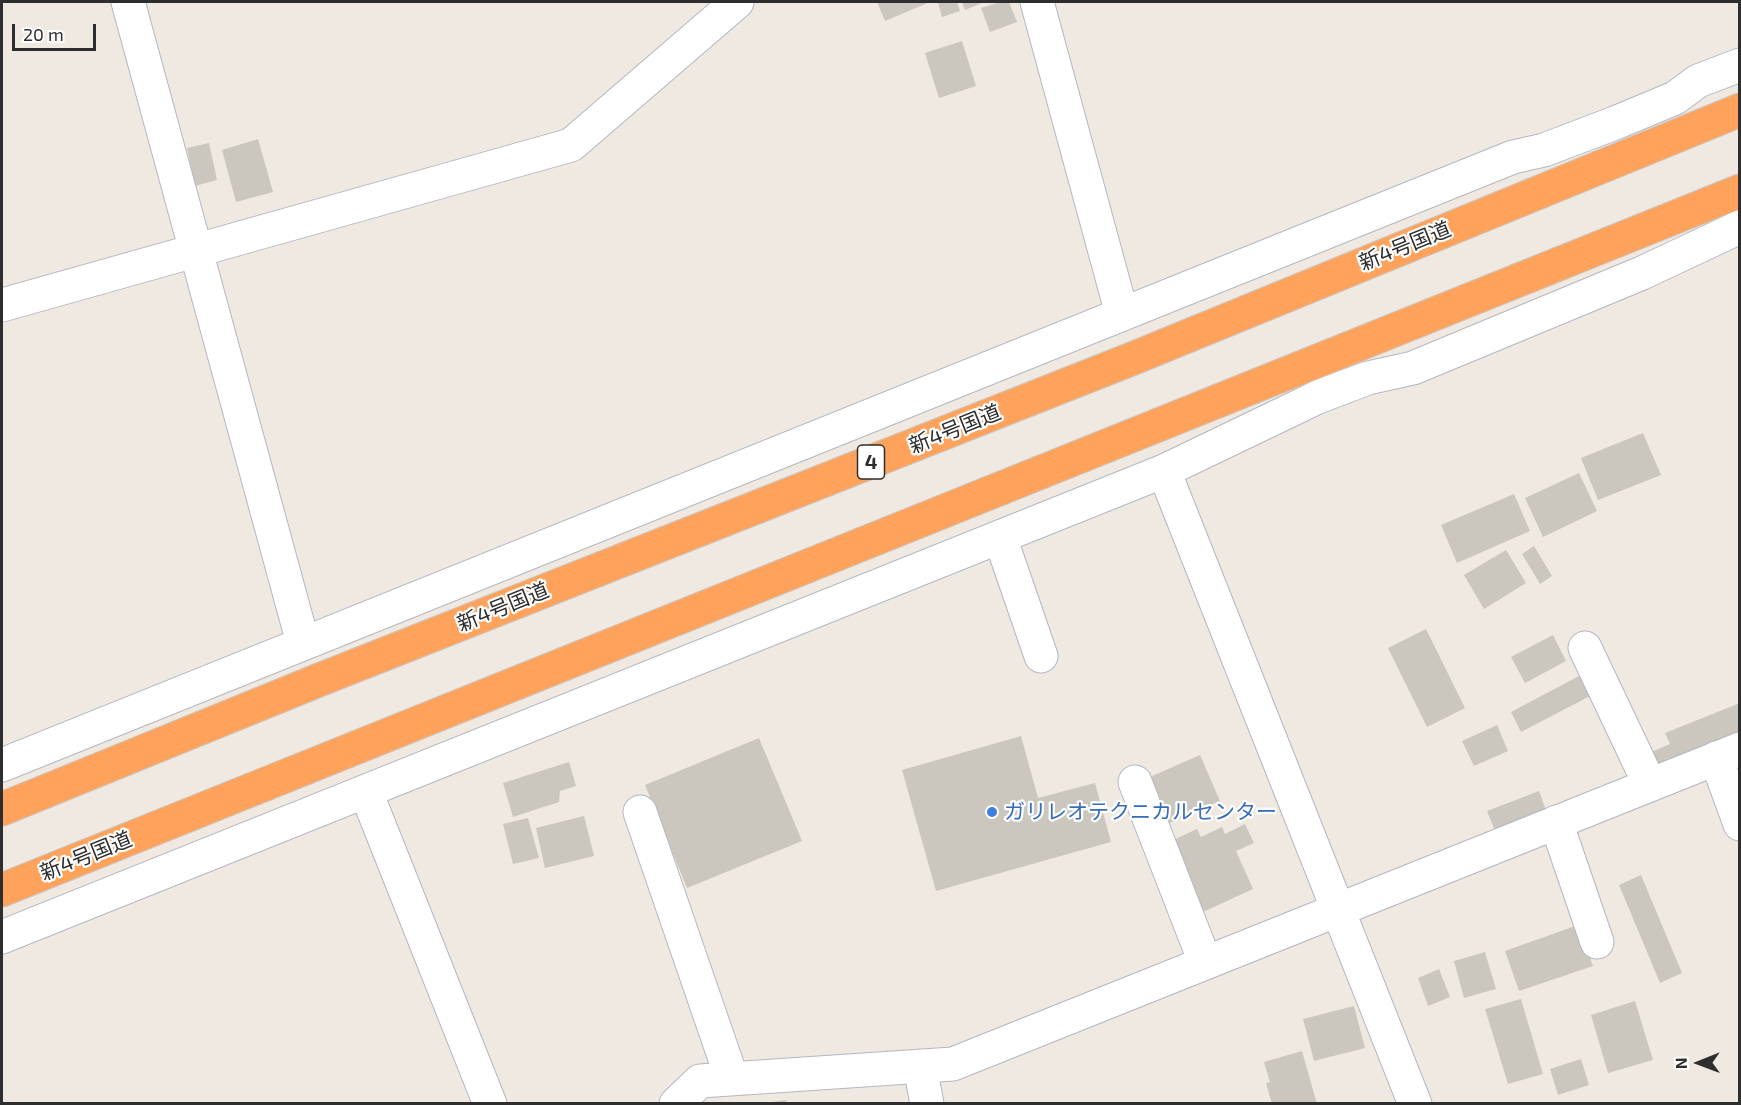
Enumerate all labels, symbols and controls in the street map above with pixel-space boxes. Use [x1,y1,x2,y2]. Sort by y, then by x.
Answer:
scale bar [15,12,99,50]
text: 20 m [23,23,64,45]
street label: 新4号国道 [1355,216,1455,276]
street label: 新4号国道 [905,399,1005,459]
road number: 4 [858,445,884,479]
street label: 新4号国道 [453,577,553,637]
place label: ガリレオテクニカルセンター [1004,799,1277,825]
marker: ガリレオテクニカルセンター [985,805,999,819]
street label: 新4号国道 [36,826,136,886]
north arrow [1669,1033,1729,1093]
text: N [1671,1057,1690,1069]

